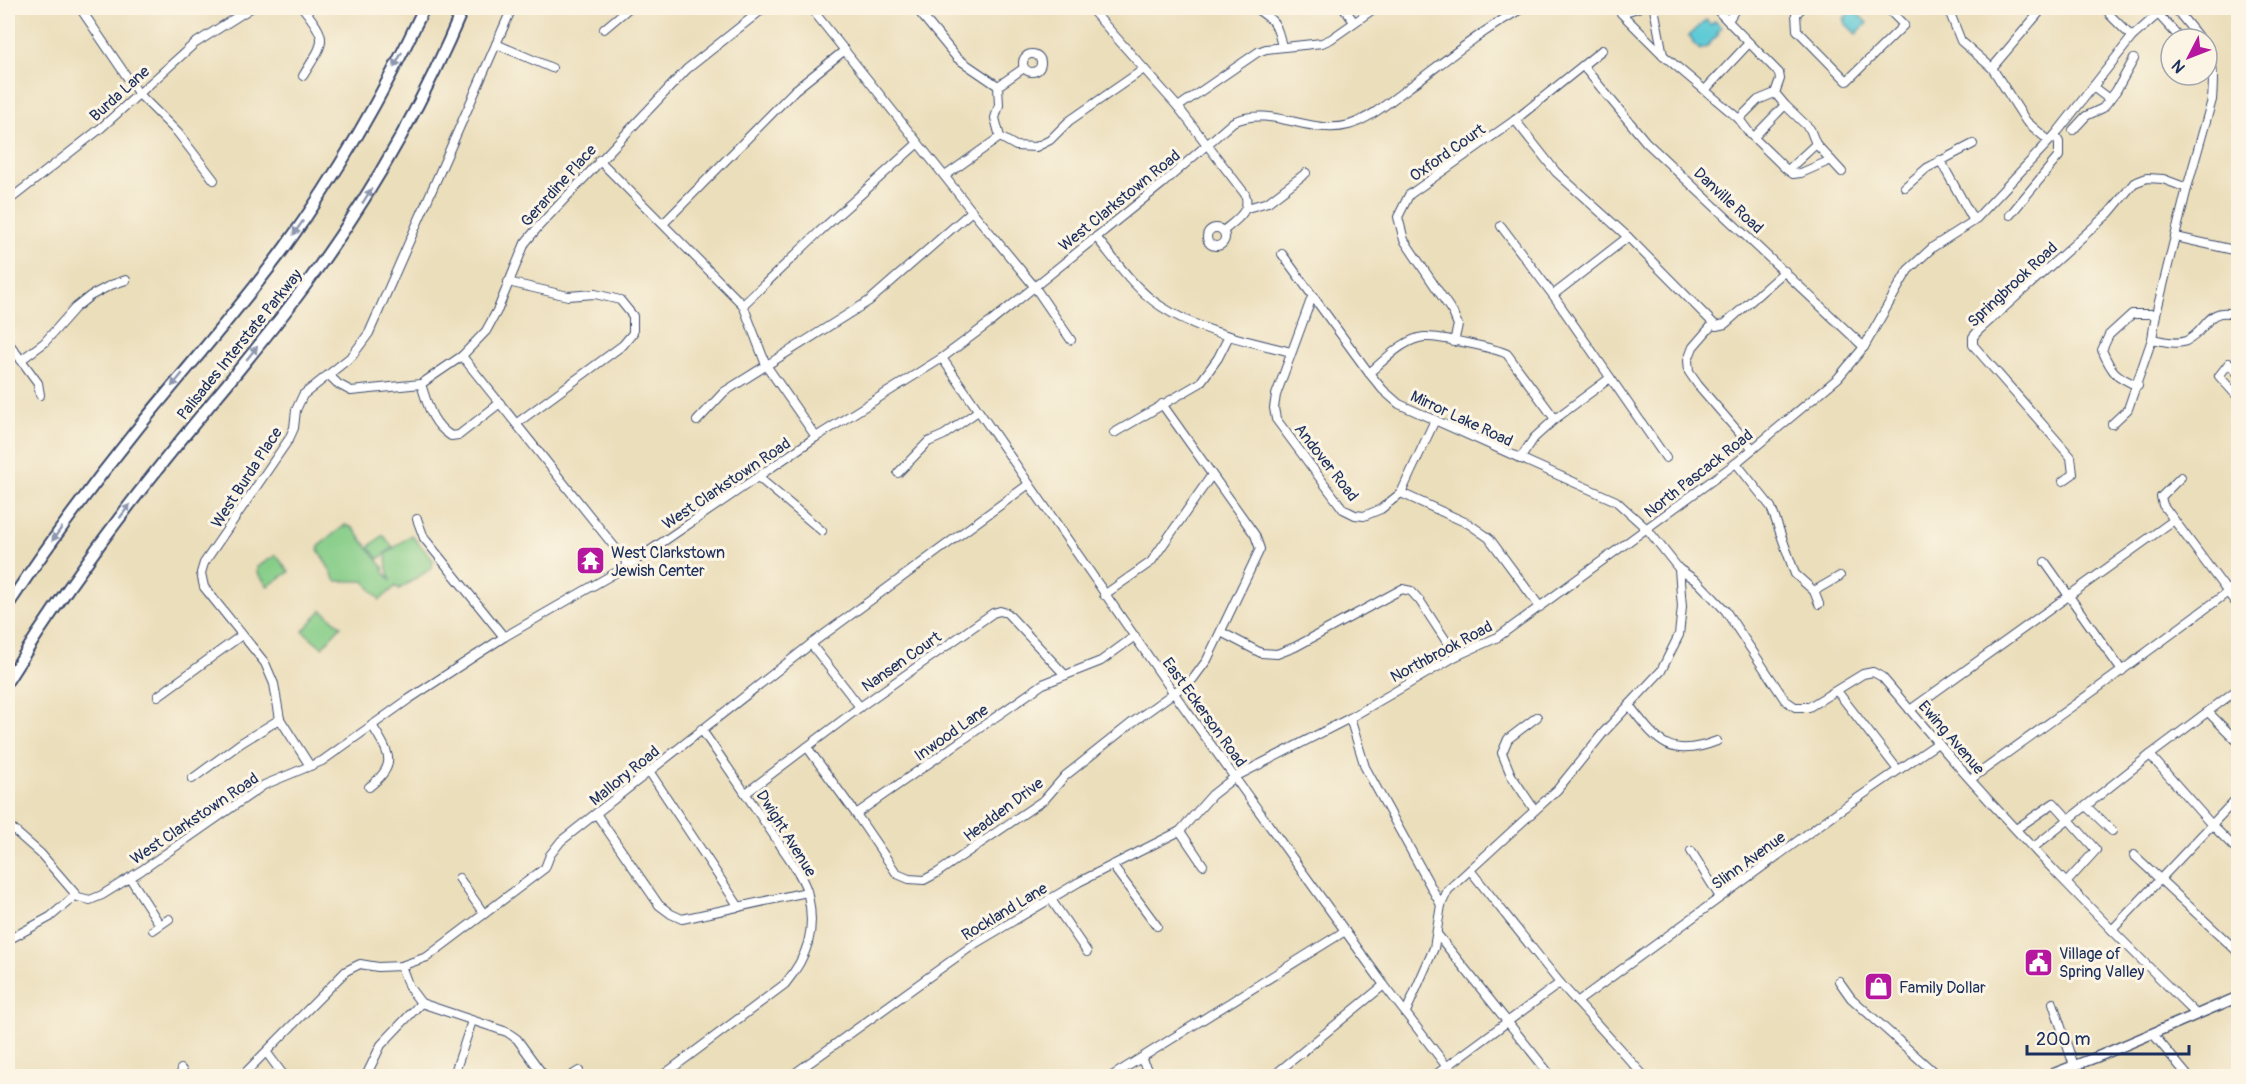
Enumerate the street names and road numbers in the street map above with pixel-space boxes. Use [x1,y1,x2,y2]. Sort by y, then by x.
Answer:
street label: Burda Lane [85,61,154,126]
street label: Oxford Court [1406,119,1490,186]
street label: Gerardine Place [516,140,601,231]
street label: West Clarkstown Road [1055,146,1184,256]
street label: Danville Road [1689,163,1767,238]
street label: Springbrook Road [1963,238,2062,332]
street label: Palisades Interstate Parkway [173,265,307,424]
street label: Mirror Lake Road [1407,386,1516,451]
street label: Andover Road [1290,420,1363,505]
street label: West Burda Place [207,423,287,532]
street label: North Pascack Road [1640,425,1757,522]
street label: West Clarkstown Road [659,433,795,534]
street label: Northbrook Road [1387,617,1496,687]
street label: Nansen Court [858,627,946,697]
street label: East Eckerson Road [1158,654,1251,771]
street label: Ewing Avenue [1914,697,1989,779]
street label: Inwood Lane [911,700,993,766]
street label: Mallory Road [586,741,664,810]
street label: West Clarkstown Road [127,768,263,869]
street label: Headden Drive [960,773,1048,846]
street label: Dwight Avenue [752,786,821,881]
street label: Slinn Avenue [1708,827,1790,894]
street label: Rockland Lane [958,878,1051,945]

